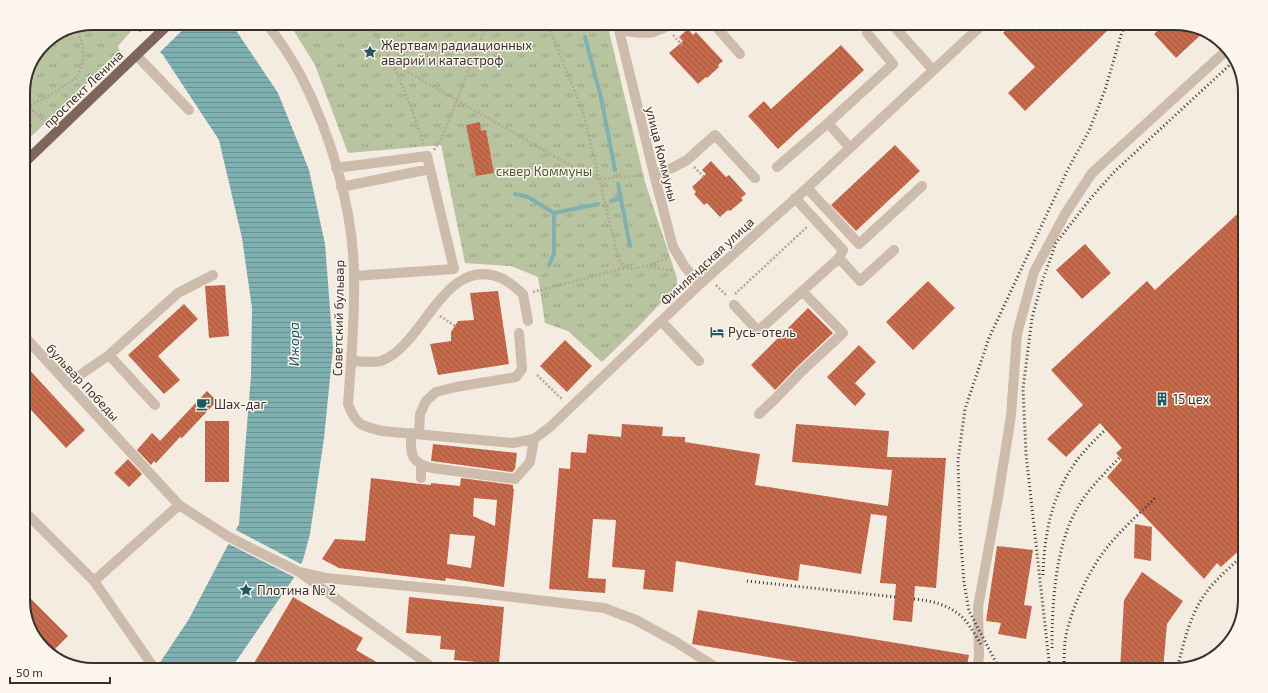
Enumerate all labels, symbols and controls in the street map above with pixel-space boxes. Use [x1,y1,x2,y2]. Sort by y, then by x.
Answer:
place label: Жертвам радиационных аварий и катастроф [381,37,532,68]
place icon: Жертвам радиационных аварий и катастроф [362,44,378,60]
street label: проспект Ленина [40,47,126,131]
street label: улица Коммуны [642,105,682,203]
park label: сквер Коммуны [496,163,592,179]
street label: Финляндская улица [657,213,757,309]
street label: Советский бульвар [329,260,347,376]
water label: Ижора [285,322,302,366]
hotel icon: Русь-отель [709,324,725,340]
place label: Русь-отель [728,324,796,340]
street label: бульвар Победы [43,340,123,424]
building icon: 15 цех [1154,391,1170,407]
place label: 15 цех [1173,391,1210,407]
cafe icon: Шах-даг [195,396,211,412]
place label: Шах-даг [214,396,266,412]
place icon: Плотина № 2 [238,582,254,598]
place label: Плотина № 2 [257,582,336,598]
scale bar [10,659,110,685]
text: 50 m [16,665,43,679]

